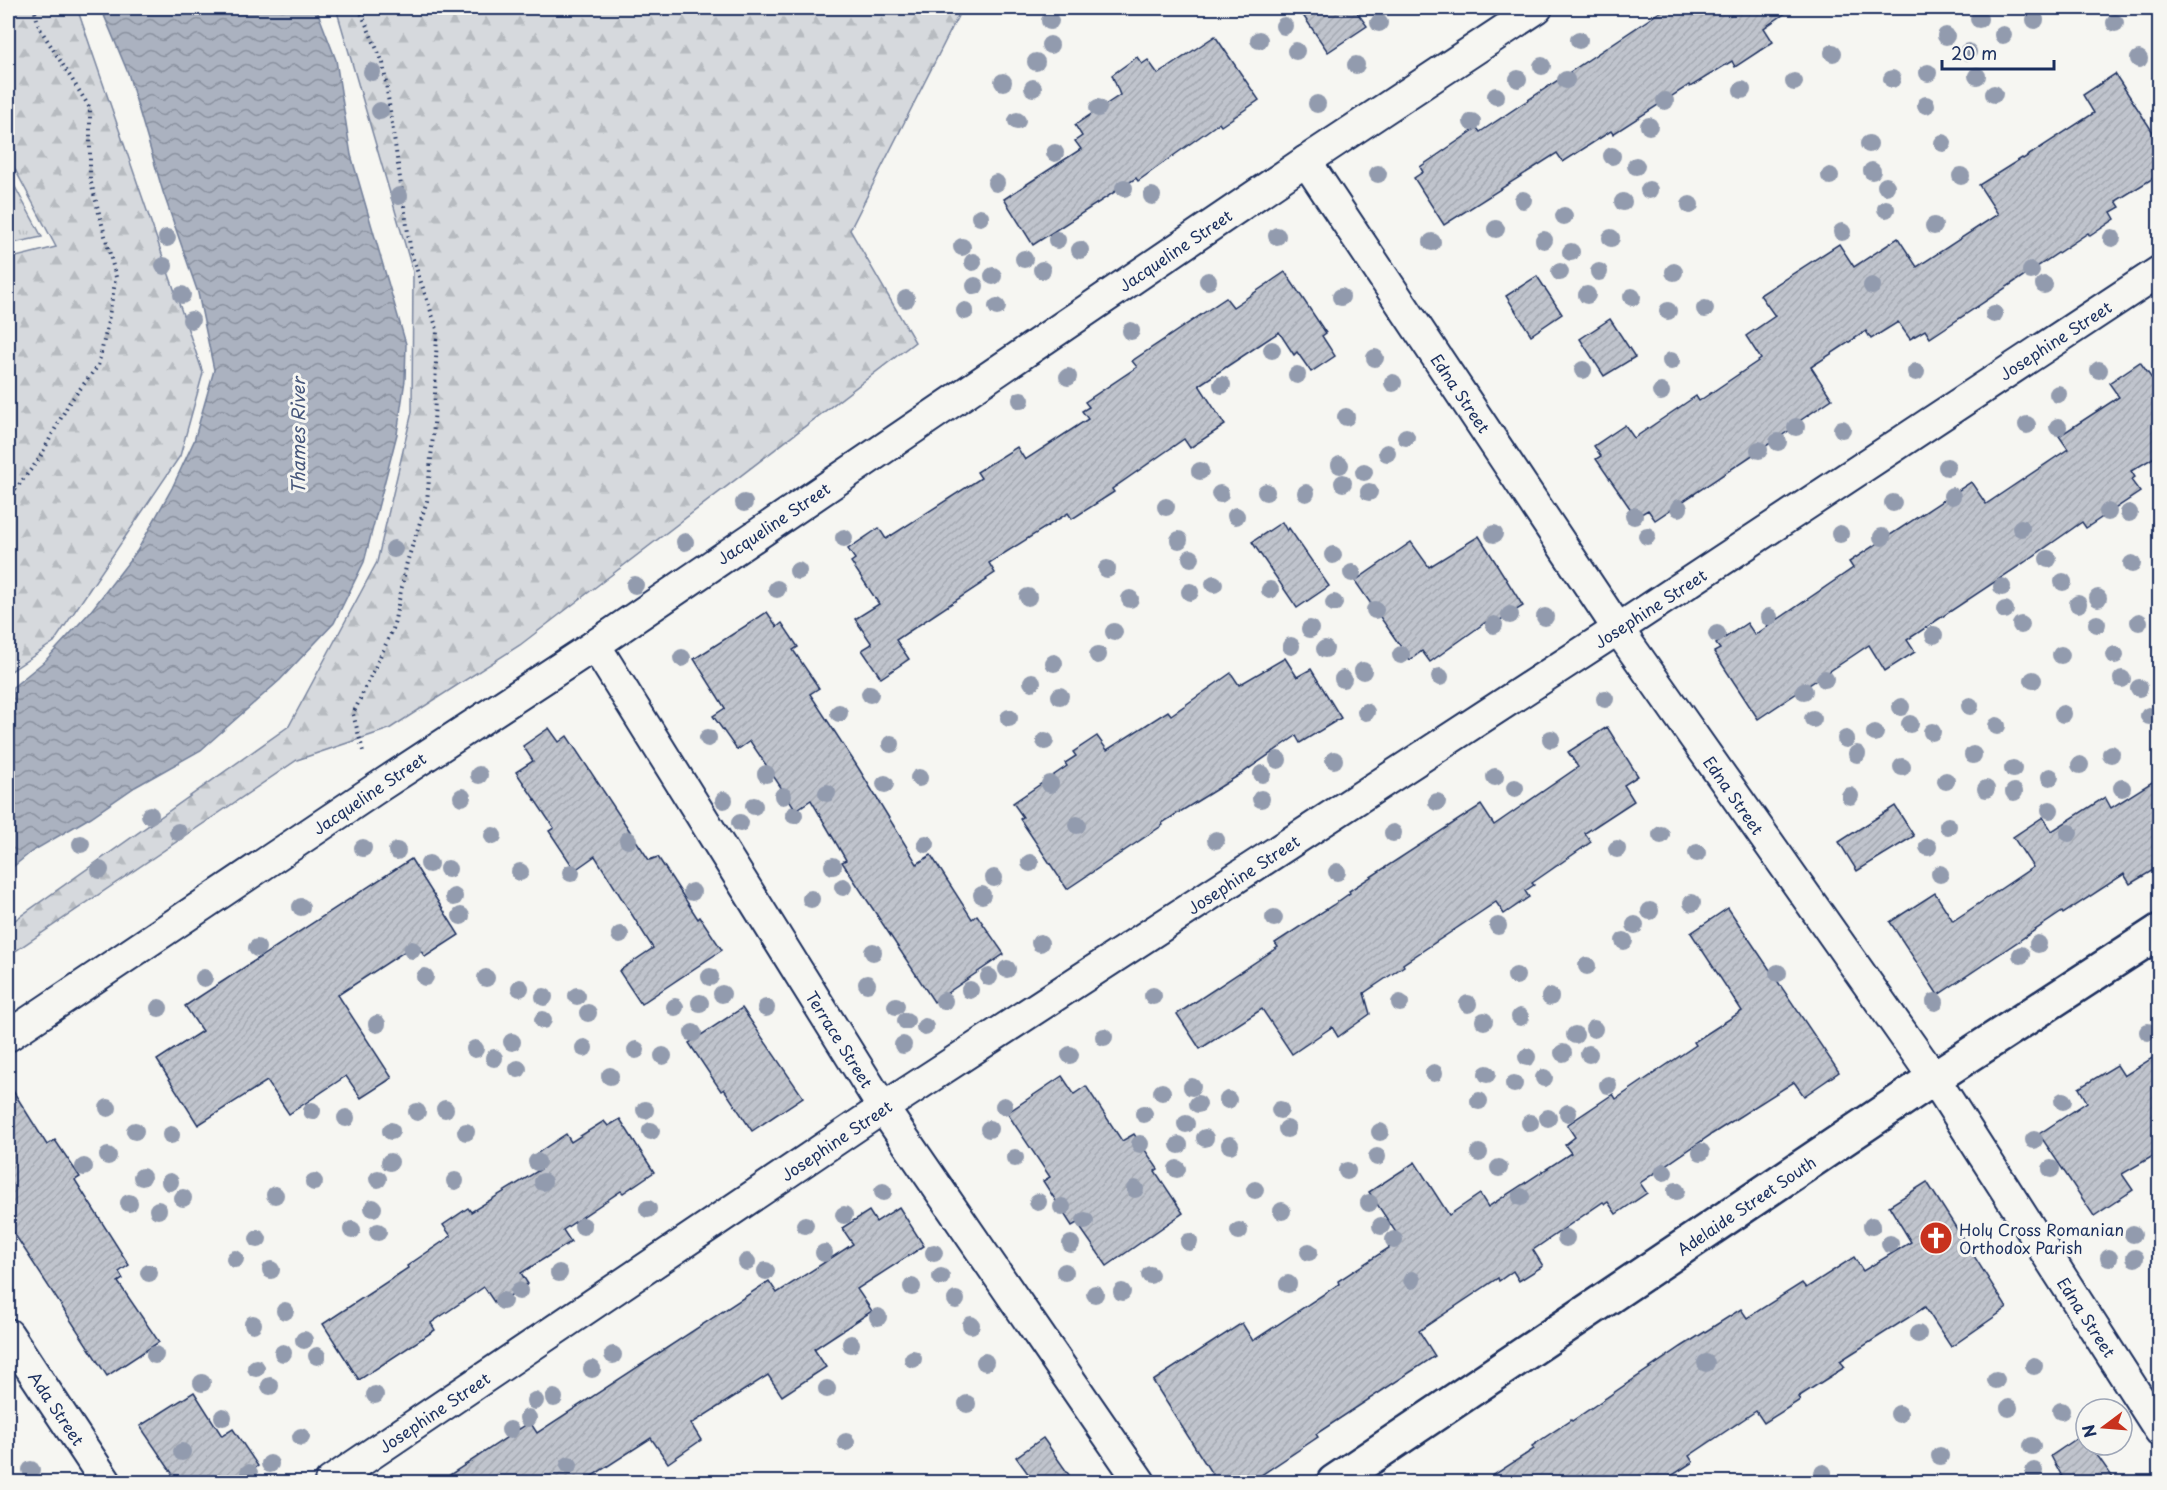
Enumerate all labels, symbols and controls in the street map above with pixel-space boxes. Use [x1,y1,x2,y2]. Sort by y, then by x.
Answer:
scale bar [1942,33,2054,71]
text: 20 m [1951,39,1997,66]
street label: Jacqueline Street [1113,203,1237,297]
street label: Josephine Street [1994,294,2116,385]
street label: Edna Street [1426,349,1497,438]
water label: Thames River [284,375,311,494]
street label: Jacqueline Street [711,476,835,570]
street label: Josephine Street [1589,562,1711,653]
street label: Jacqueline Street [307,746,431,840]
street label: Edna Street [1698,751,1770,840]
street label: Josephine Street [1182,828,1304,919]
street label: Terrace Street [801,986,880,1092]
street label: Josephine Street [776,1094,897,1186]
street label: Adelaide Street South [1672,1149,1820,1261]
place label: Holy Cross Romanian Orthodox Parish [1959,1217,2124,1259]
church icon: Holy Cross Romanian Orthodox Parish [1918,1220,1954,1256]
street label: Edna Street [2052,1272,2122,1362]
street label: Ada Street [23,1366,91,1450]
street label: Josephine Street [374,1366,495,1458]
north arrow [2074,1397,2134,1457]
text: N [2075,1422,2102,1441]

